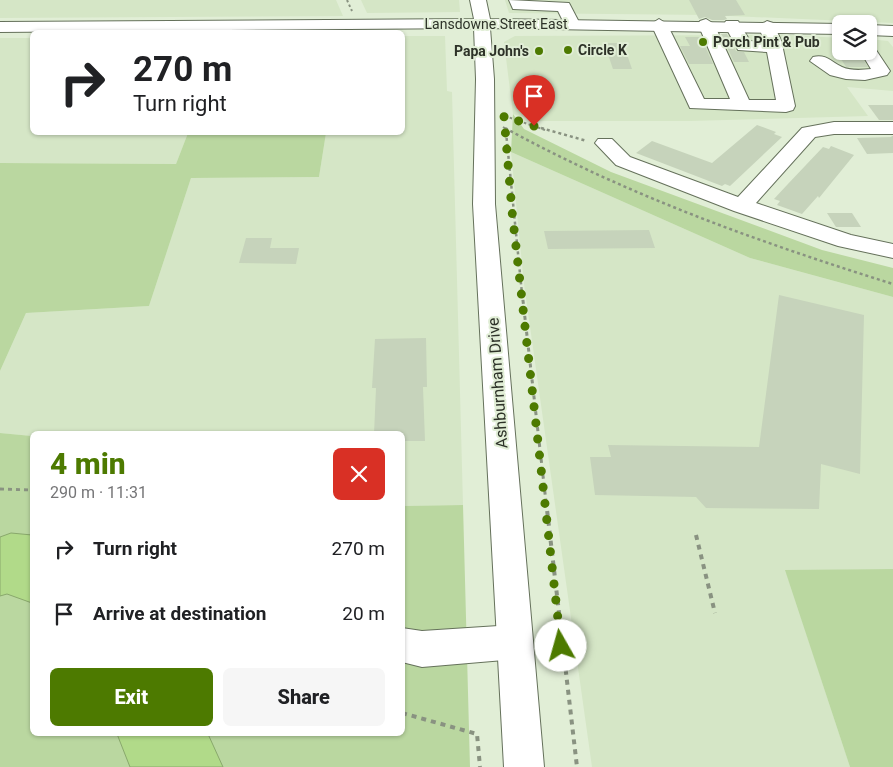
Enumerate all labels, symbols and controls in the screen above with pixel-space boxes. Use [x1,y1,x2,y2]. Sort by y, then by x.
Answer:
map controls [832,15,877,60]
button: layers [832,15,877,60]
street label: Lansdowne Street East [425,16,568,32]
place label: Porch Pint & Pub [713,34,820,50]
marker: Porch Pint & Pub [697,36,709,48]
place label: Circle K [578,42,627,58]
place label: Papa John's [454,43,529,59]
marker: Circle K [562,44,574,56]
marker: Papa John's [533,45,545,57]
text: 270 m [133,49,232,90]
icon: right [50,50,115,115]
pin [513,75,555,126]
icon: arrive [520,82,548,110]
text: Turn right [133,91,227,116]
street label: Ashburnham Drive [483,317,512,449]
text: 4 min [50,446,126,481]
button: close [333,448,385,500]
text: 290 m · 11:31 [50,483,147,502]
icon: right [50,535,78,563]
text: Turn right [93,537,177,560]
text: 270 m [332,537,385,560]
icon: arrive [50,600,78,628]
text: Arrive at destination [93,602,266,625]
text: 20 m [342,602,385,625]
position arrow [534,619,586,671]
button: Exit [50,668,213,726]
button: Share [223,668,385,726]

